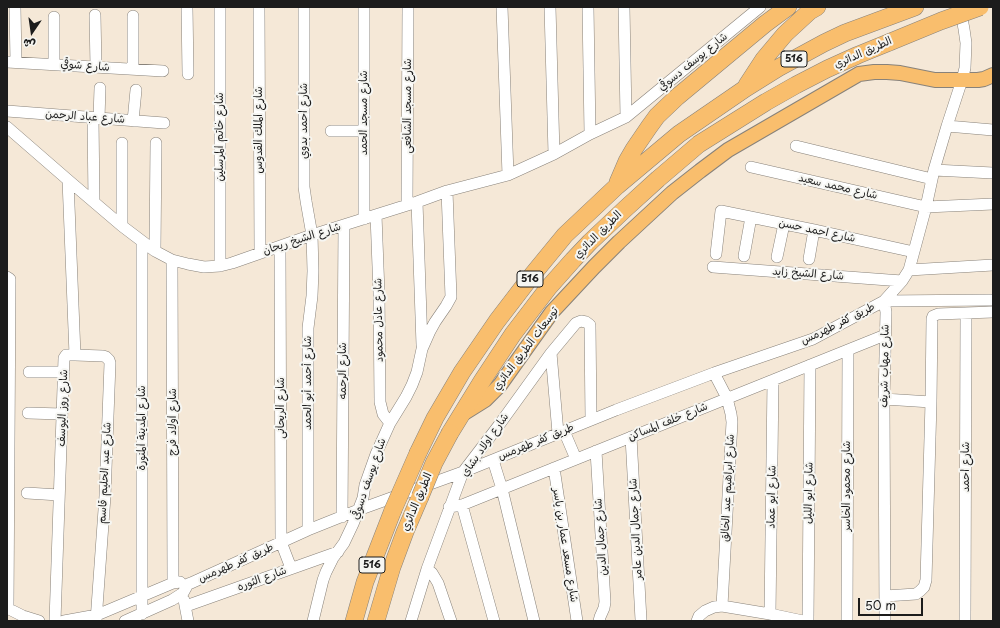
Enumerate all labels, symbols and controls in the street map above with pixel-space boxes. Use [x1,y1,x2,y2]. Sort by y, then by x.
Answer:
north arrow [12,12,52,52]
street label: شارع يوسف دسوقي [656,30,730,94]
street label: الطريق الدائري [832,34,894,72]
text: ش [21,35,37,54]
road number: 516 [781,51,807,67]
street label: شارع شوقي [60,58,110,74]
street label: شارع مسجد الشافعى [401,58,415,154]
street label: شارع مسجد الحمد [357,70,371,156]
street label: شارع احمد بدوي [297,83,311,159]
street label: شارع الملك القدوس [252,87,266,173]
street label: شارع خاتم المرسلين [213,92,227,182]
street label: شارع عباد الرحمن [45,108,125,126]
street label: شارع محمد سعيد [797,171,879,203]
street label: الطريق الدائري [571,208,625,262]
street label: شارع احمد حسن [778,216,856,246]
street label: شارع الشيخ ريحان [261,220,343,258]
street label: شارع الشيخ زايد [772,265,844,283]
road number: 516 [517,271,543,287]
street label: شارع عادل محمود [372,278,386,362]
street label: طريق كفر طهرمس [799,300,877,348]
street label: توسعات الطريق الدائري [490,305,562,393]
street label: شارع مهاب شريف [878,324,892,408]
street label: شارع أحمد أبو الحمد [301,336,315,430]
street label: شارع الرحمه [336,342,350,400]
street label: شارع روز اليوسف [55,369,71,447]
street label: شارع الريحانى [274,377,288,439]
street label: شارع المدينة المنورة [135,386,149,470]
street label: شارع اولاد فرج [166,388,180,456]
street label: شارع خلف المساكن [626,400,710,444]
street label: شارع اولاد بشاي [458,411,512,479]
street label: طريق كفر طهرمس [496,421,576,463]
street label: شارع عبد الحليم قاسم [96,422,114,524]
street label: شارع ابراهيم عبد الخالق [719,434,737,542]
street label: شارع يوسف دسوقي [349,437,389,521]
street label: شارع محمود الخاسر [840,441,854,531]
street label: شارع احمد [959,442,973,492]
street label: شارع ابو الليل [802,462,816,524]
street label: شارع ابو عماد [765,465,779,529]
street label: الطريق الدائري [399,471,435,533]
street label: شارع جمال الدين عامر [627,478,645,580]
street label: شارع مسعد عمار بن ياسر [549,487,581,603]
street label: شارع جمال الدين [592,498,610,576]
street label: طريق كفر طهرمس [196,541,276,585]
road number: 516 [359,557,385,573]
street label: شارع الثوره [236,564,288,594]
scale bar [860,590,925,616]
text: 50 m [865,596,896,614]

